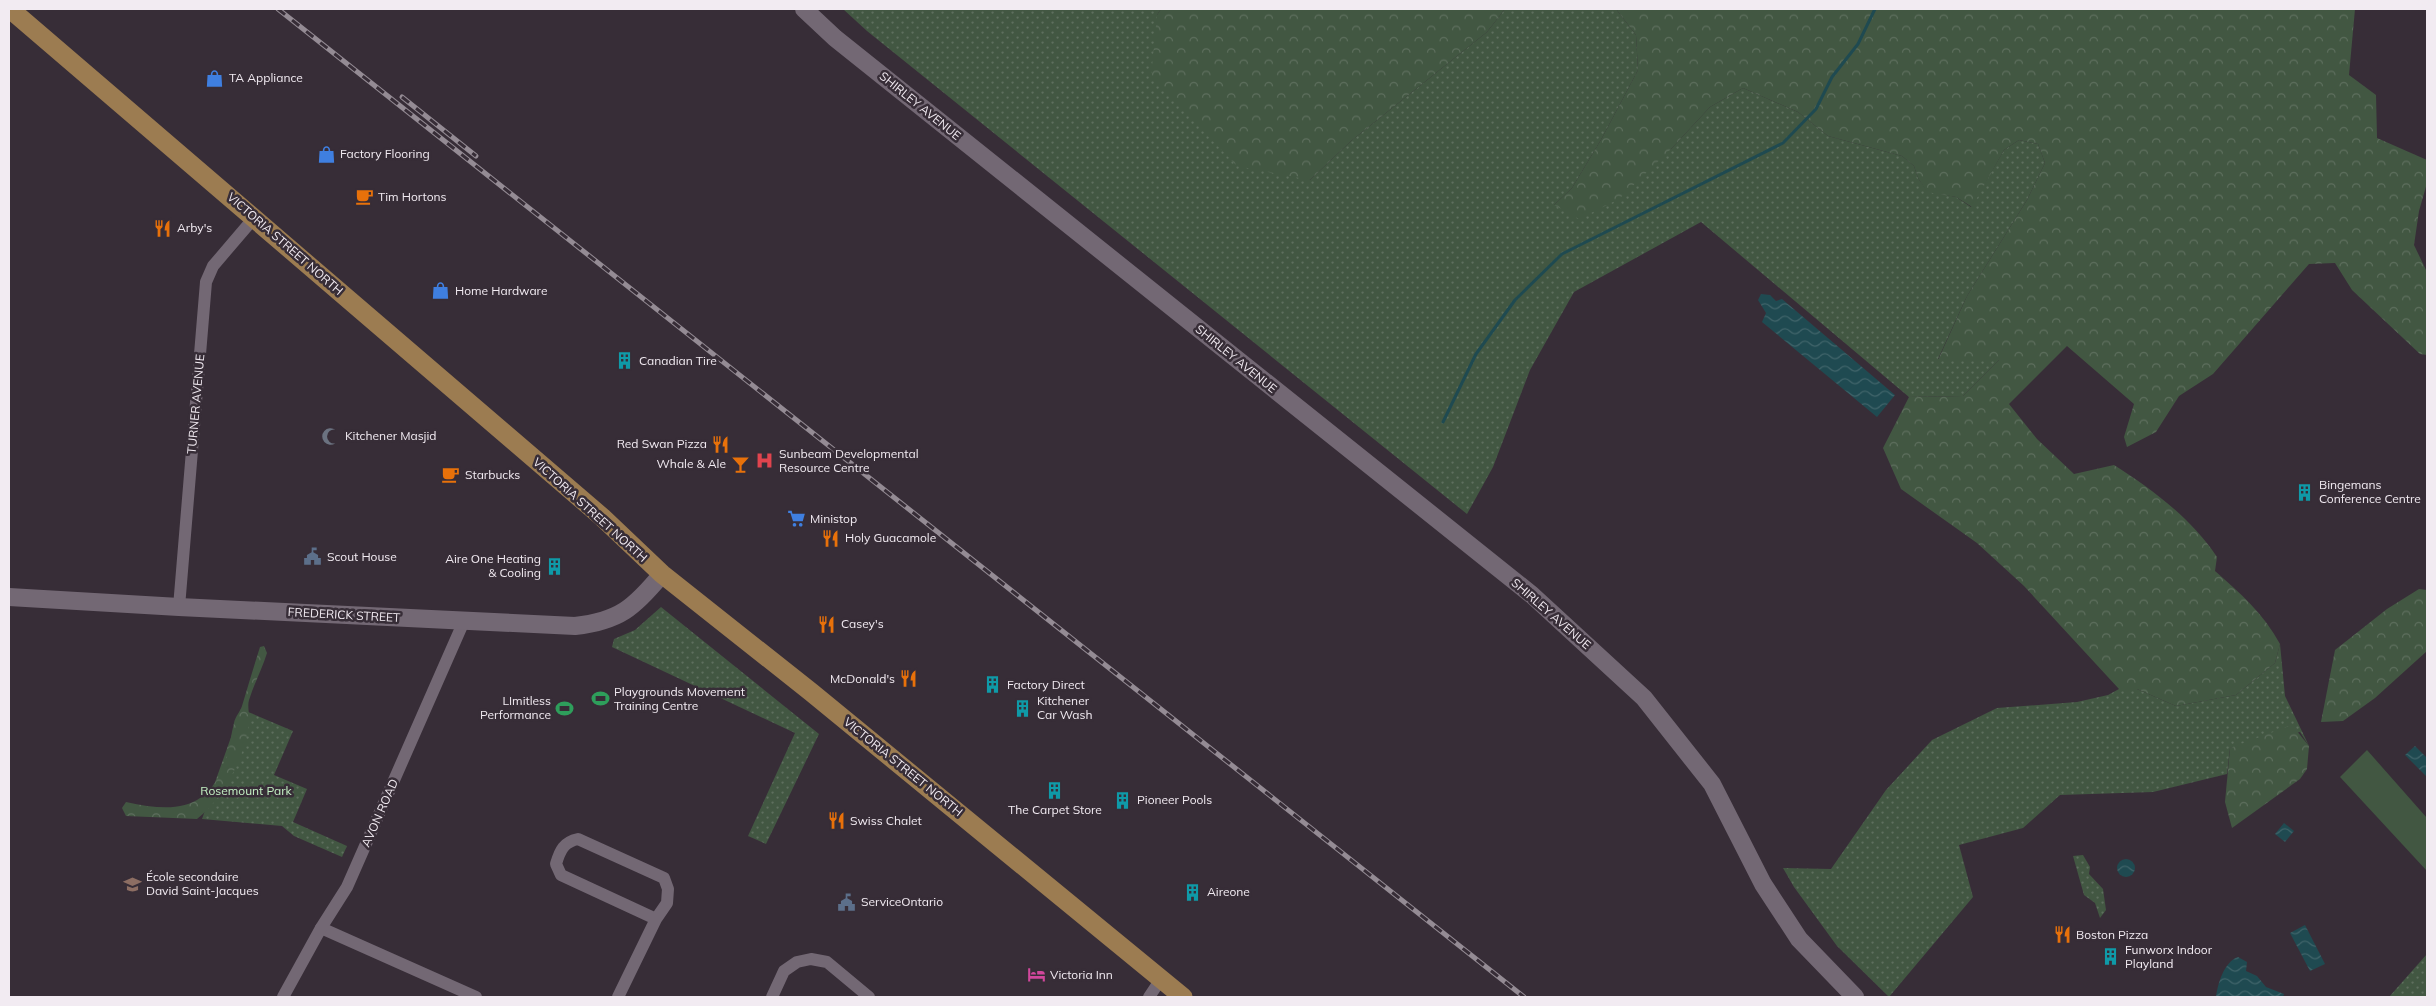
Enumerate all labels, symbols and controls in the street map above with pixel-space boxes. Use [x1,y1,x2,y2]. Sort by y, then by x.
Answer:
shop icon: TA Appliance [205,68,225,88]
street label: SHIRLEY AVENUE [877,68,964,143]
place label: TA Appliance [229,70,303,85]
shop icon: Factory Flooring [316,144,336,164]
place label: Factory Flooring [340,146,430,161]
cafe icon: Tim Hortons [354,187,374,207]
street label: VICTORIA STREET NORTH [224,189,346,298]
place label: Tim Hortons [378,189,447,204]
restaurant icon: Arby's [153,218,173,238]
place label: Arby's [177,220,212,235]
shop icon: Home Hardware [431,281,451,301]
place label: Home Hardware [455,283,547,298]
street label: SHIRLEY AVENUE [1193,321,1280,396]
building icon: Canadian Tire [615,351,635,371]
street label: TURNER AVENUE [184,353,207,454]
place label: Canadian Tire [639,353,717,368]
mosque icon: Kitchener Masjid [321,426,341,446]
place label: Kitchener Masjid [345,428,437,443]
restaurant icon: Red Swan Pizza [711,434,731,454]
place label: Red Swan Pizza [617,436,707,451]
place label: Sunbeam Developmental Resource Centre [779,446,919,475]
hospital icon: Sunbeam Developmental Resource Centre [755,451,775,471]
street label: VICTORIA STREET NORTH [530,454,651,565]
bar icon: Whale & Ale [730,454,750,474]
place label: Whale & Ale [657,456,726,471]
cafe icon: Starbucks [441,465,461,485]
place label: Starbucks [465,467,520,482]
place label: Bingemans Conference Centre [2319,477,2421,506]
building icon: Bingemans Conference Centre [2295,482,2315,502]
supermarket icon: Ministop [786,509,806,529]
place label: Ministop [810,511,857,526]
restaurant icon: Holy Guacamole [821,528,841,548]
place label: Holy Guacamole [845,530,936,545]
public building icon: Scout House [303,547,323,567]
place label: Scout House [327,549,397,564]
place label: Aire One Heating & Cooling [445,551,541,580]
building icon: Aire One Heating & Cooling [545,556,565,576]
street label: SHIRLEY AVENUE [1509,575,1594,652]
street label: FREDERICK STREET [287,604,401,625]
restaurant icon: Casey's [817,614,837,634]
place label: Casey's [841,616,884,631]
restaurant icon: McDonald's [899,669,919,689]
place label: McDonald's [830,671,895,686]
building icon: Factory Direct [983,675,1003,695]
place label: Factory Direct [1007,677,1085,692]
place label: Playgrounds Movement Training Centre [614,684,745,713]
sports icon: Playgrounds Movement Training Centre [590,689,610,709]
place label: LImitless Performance [480,693,551,722]
place label: Kitchener Car Wash [1037,693,1093,722]
sports icon: LImitless Performance [555,698,575,718]
building icon: Kitchener Car Wash [1013,698,1033,718]
street label: VICTORIA STREET NORTH [841,714,966,819]
street label: AVON ROAD [358,776,401,849]
building icon: The Carpet Store [1045,781,1065,801]
park label: Rosemount Park [200,783,293,798]
building icon: Pioneer Pools [1113,790,1133,810]
place label: Pioneer Pools [1137,792,1212,807]
place label: The Carpet Store [1008,802,1102,817]
restaurant icon: Swiss Chalet [826,811,846,831]
place label: Swiss Chalet [850,813,922,828]
place label: École secondaire David Saint-Jacques [146,869,259,898]
school or university icon: École secondaire David Saint-Jacques [122,874,142,894]
building icon: Aireone [1183,882,1203,902]
place label: Aireone [1207,884,1250,899]
public building icon: ServiceOntario [837,892,857,912]
place label: ServiceOntario [861,894,943,909]
restaurant icon: Boston Pizza [2052,925,2072,945]
place label: Boston Pizza [2076,927,2148,942]
place label: Funworx Indoor Playland [2125,942,2213,971]
building icon: Funworx Indoor Playland [2101,947,2121,967]
hotel icon: Victoria Inn [1026,965,1046,985]
place label: Victoria Inn [1050,967,1113,982]

